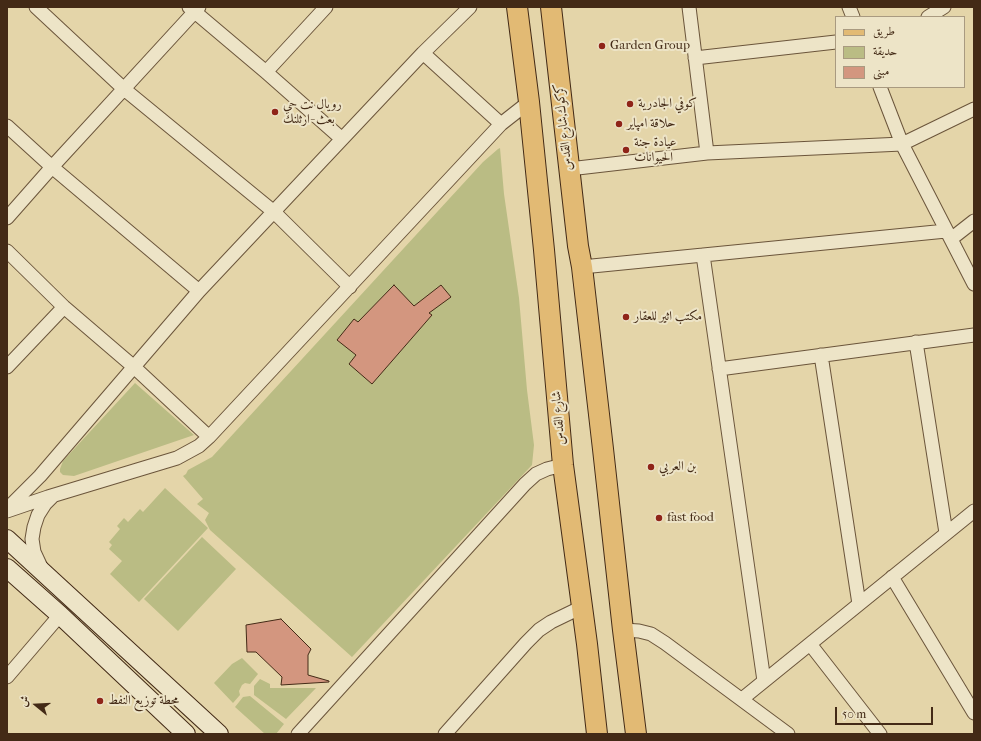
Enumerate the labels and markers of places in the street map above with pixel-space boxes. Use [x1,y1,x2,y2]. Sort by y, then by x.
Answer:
place label: Garden Group [610,38,690,54]
marker: Garden Group [597,41,607,51]
place label: كوفي الجادرية [638,96,697,112]
place label: رويال نت حي بعث -ارثلنك [283,97,342,128]
marker: كوفي الجادرية [625,99,635,109]
marker: رويال نت حي بعث -ارثلنك [270,107,280,117]
place label: حلاقة امپاير [627,116,676,132]
marker: حلاقة امپاير [614,119,624,129]
place label: عيادة جنة الحيوانات [634,135,676,166]
marker: عيادة جنة الحيوانات [621,145,631,155]
place label: مكتب اثير للعقار [634,309,702,325]
marker: مكتب اثير للعقار [621,312,631,322]
place label: بن العربي [659,459,696,475]
marker: بن العربي [646,462,656,472]
place label: fast food [667,510,714,526]
marker: fast food [654,513,664,523]
place label: محطة توزيع النفط [108,693,179,709]
marker: محطة توزيع النفط [95,696,105,706]

